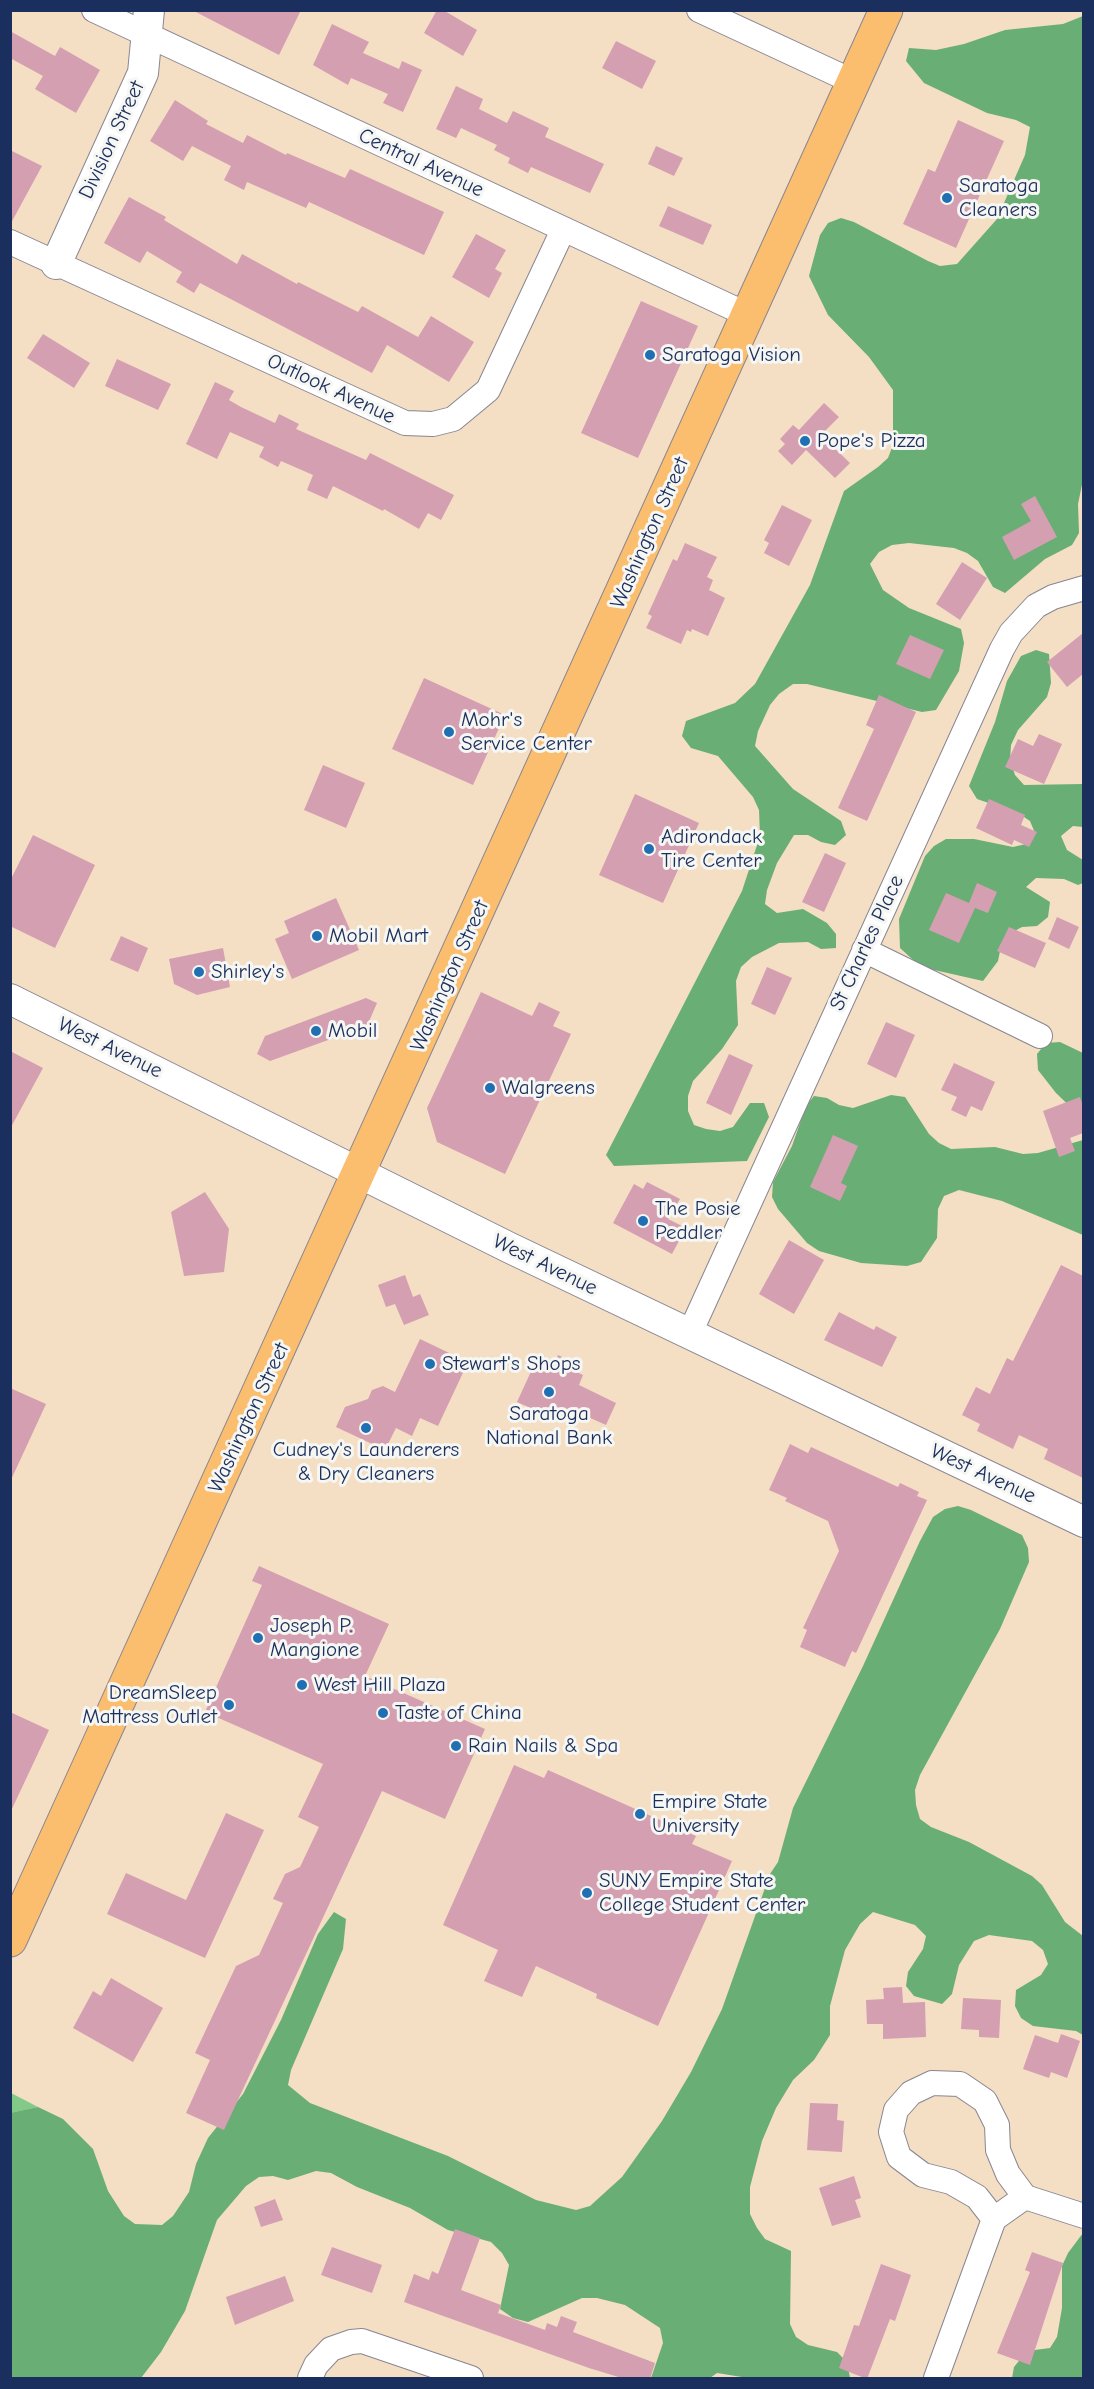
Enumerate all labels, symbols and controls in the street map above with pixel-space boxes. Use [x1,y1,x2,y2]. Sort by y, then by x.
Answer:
street label: Division Street [74,77,150,203]
street label: Central Avenue [354,123,488,203]
place label: Saratoga Cleaners [959,173,1039,223]
marker: Saratoga Cleaners [940,191,954,205]
place label: Saratoga Vision [662,342,801,368]
street label: Outlook Avenue [263,348,399,430]
marker: Saratoga Vision [643,348,657,362]
place label: Pope's Pizza [817,428,926,454]
marker: Pope's Pizza [798,434,812,448]
street label: Washington Street [605,453,695,613]
place label: Mohr's Service Center [461,707,592,757]
marker: Mohr's Service Center [442,725,456,739]
place label: Adirondack Tire Center [661,824,762,874]
marker: Adirondack Tire Center [642,842,656,856]
street label: St Charles Place [825,871,909,1015]
street label: Washington Street [405,896,495,1056]
place label: Mobil Mart [329,923,428,949]
marker: Mobil Mart [310,929,324,943]
place label: Shirley's [211,959,284,985]
marker: Shirley's [192,965,206,979]
street label: West Avenue [54,1012,166,1084]
place label: Mobil [328,1018,377,1044]
marker: Mobil [309,1024,323,1038]
place label: Walgreens [502,1075,595,1101]
marker: Walgreens [483,1081,497,1095]
place label: The Posie Peddler [655,1196,741,1246]
marker: The Posie Peddler [636,1214,650,1228]
street label: West Avenue [489,1229,601,1301]
street label: Washington Street [203,1339,295,1497]
place label: Stewart's Shops [442,1351,580,1377]
marker: Stewart's Shops [423,1357,437,1371]
marker: Saratoga National Bank [542,1385,556,1399]
place label: Saratoga National Bank [486,1401,612,1451]
marker: Cudney's Launderers & Dry Cleaners [359,1421,373,1435]
place label: Cudney's Launderers & Dry Cleaners [273,1437,459,1487]
street label: West Avenue [926,1439,1040,1509]
place label: Joseph P. Mangione [270,1613,359,1663]
marker: Joseph P. Mangione [251,1631,265,1645]
place label: West Hill Plaza [314,1672,446,1698]
marker: West Hill Plaza [295,1678,309,1692]
place label: DreamSleep Mattress Outlet [82,1680,217,1730]
marker: DreamSleep Mattress Outlet [222,1698,236,1712]
place label: Taste of China [395,1700,522,1726]
marker: Taste of China [376,1706,390,1720]
place label: Rain Nails & Spa [468,1733,618,1759]
marker: Rain Nails & Spa [449,1739,463,1753]
place label: Empire State University [652,1789,767,1839]
marker: Empire State University [633,1807,647,1821]
place label: SUNY Empire State College Student Center [599,1868,805,1918]
marker: SUNY Empire State College Student Center [580,1886,594,1900]

